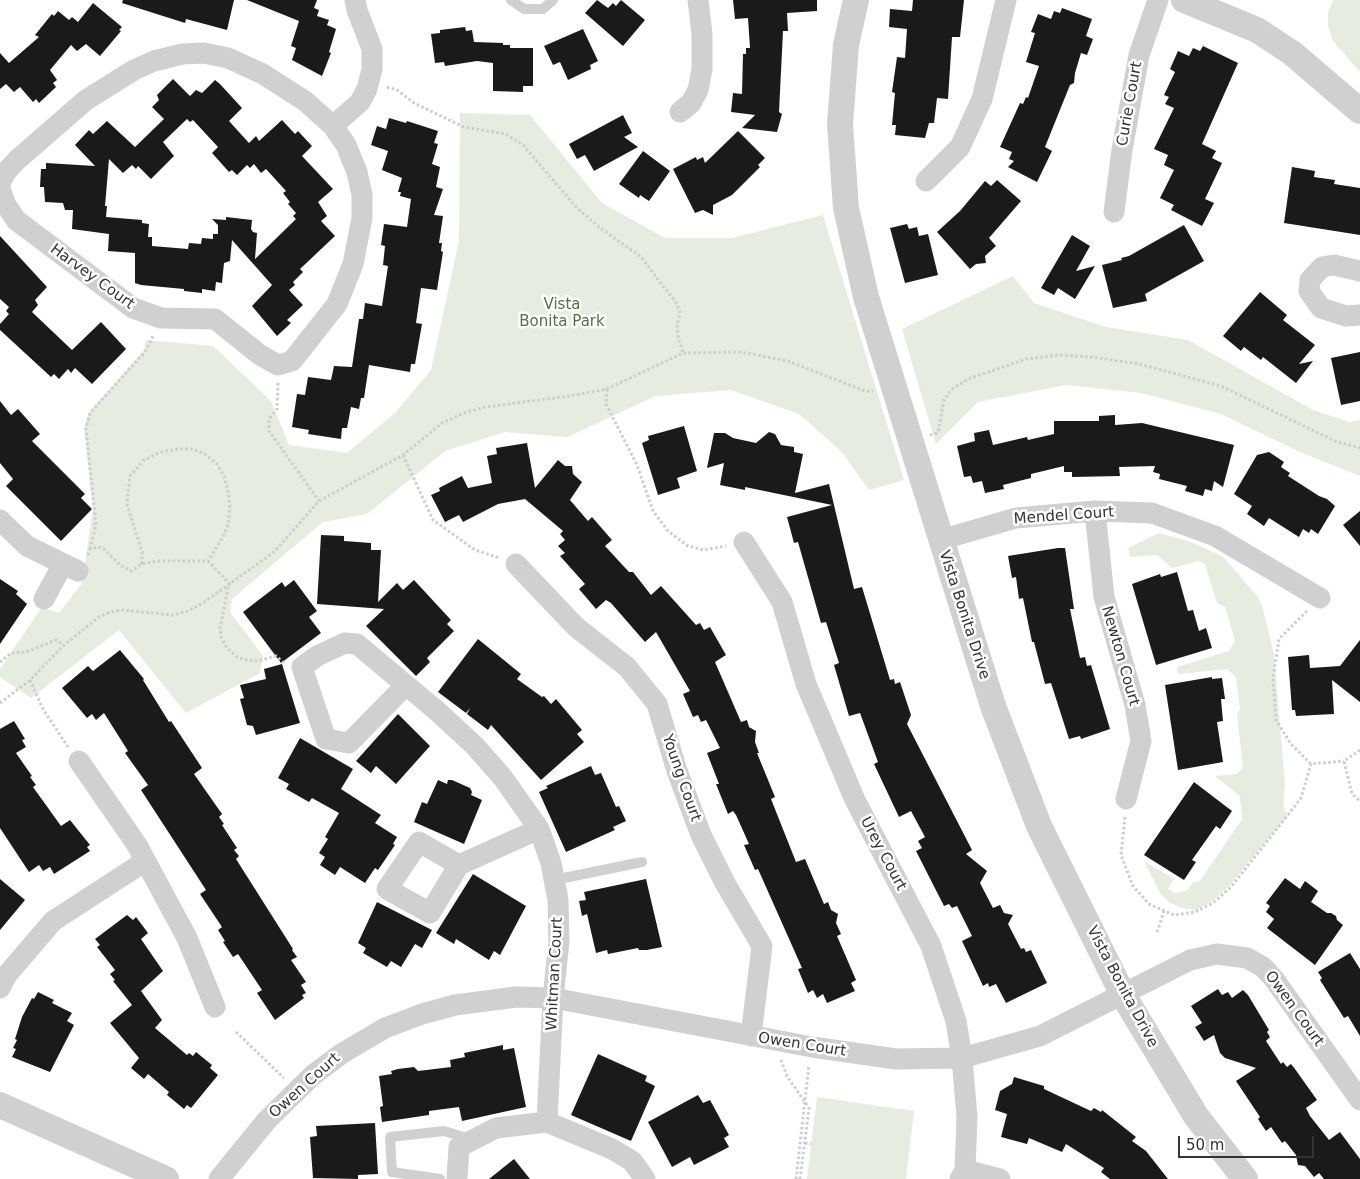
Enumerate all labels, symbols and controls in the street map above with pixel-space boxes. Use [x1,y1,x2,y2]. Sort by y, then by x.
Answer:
street label: Curie Court [1114,60,1146,148]
street label: Harvey Court [46,240,138,314]
park label: Vista Bonita Park [519,296,605,331]
street label: Mendel Court [1013,504,1115,528]
street label: Vista Bonita Drive [935,548,993,682]
street label: Newton Court [1097,604,1143,708]
street label: Young Court [658,732,704,824]
street label: Urey Court [856,814,910,894]
street label: Whitman Court [543,917,567,1031]
street label: Vista Bonita Drive [1082,923,1162,1051]
street label: Owen Court [1261,968,1327,1050]
street label: Owen Court [757,1029,847,1061]
street label: Owen Court [266,1050,344,1122]
scale bar [1180,1126,1316,1158]
text: 50 m [1186,1136,1224,1154]

